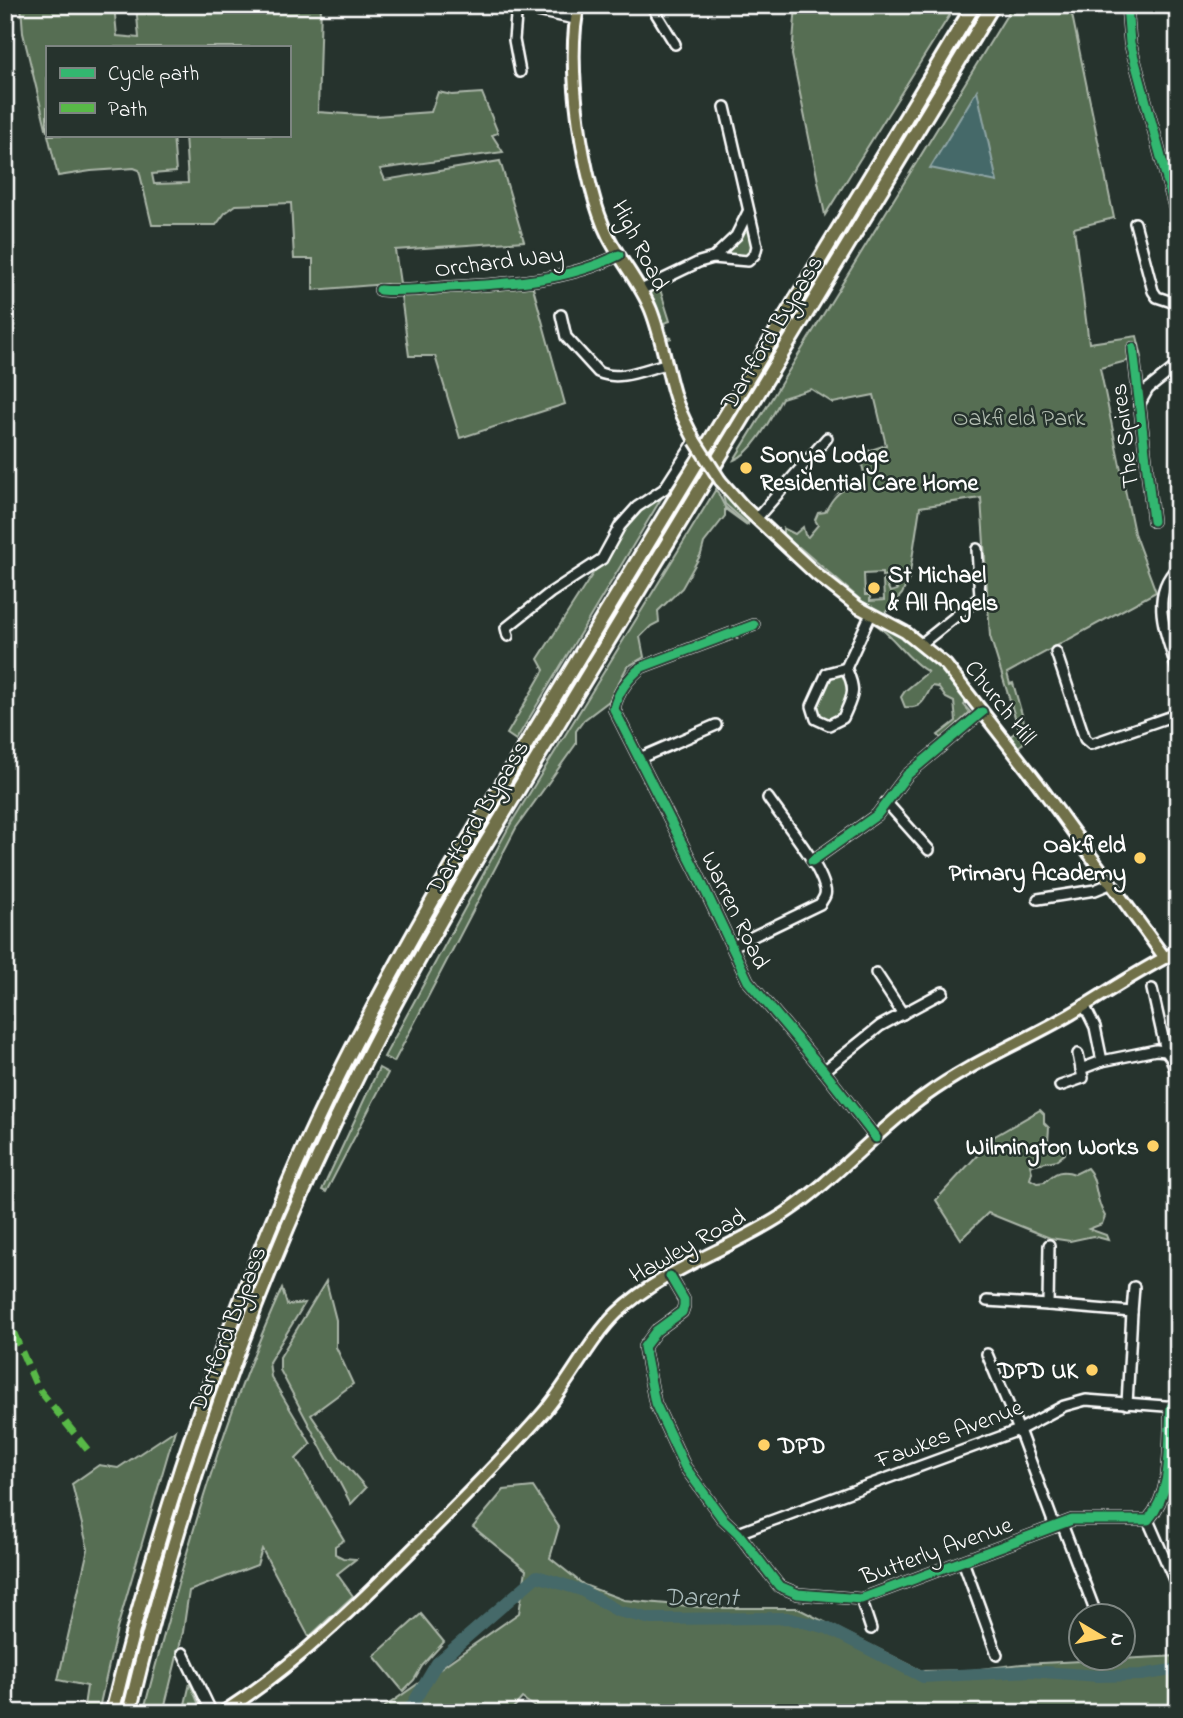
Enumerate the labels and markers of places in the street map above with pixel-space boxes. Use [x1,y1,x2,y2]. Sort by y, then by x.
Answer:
place label: Sonya Lodge Residential Care Home [760,439,979,502]
marker: Sonya Lodge Residential Care Home [738,460,754,476]
place label: St Michael & All Angels [887,559,998,623]
marker: St Michael & All Angels [866,580,882,596]
place label: Oakfield Primary Academy [949,829,1127,893]
marker: Oakfield Primary Academy [1132,850,1148,866]
place label: Wilmington Works [966,1131,1139,1167]
marker: Wilmington Works [1145,1138,1161,1154]
place label: DPD UK [997,1355,1079,1390]
marker: DPD UK [1084,1362,1100,1378]
place label: DPD [777,1430,826,1465]
marker: DPD [756,1437,772,1453]

